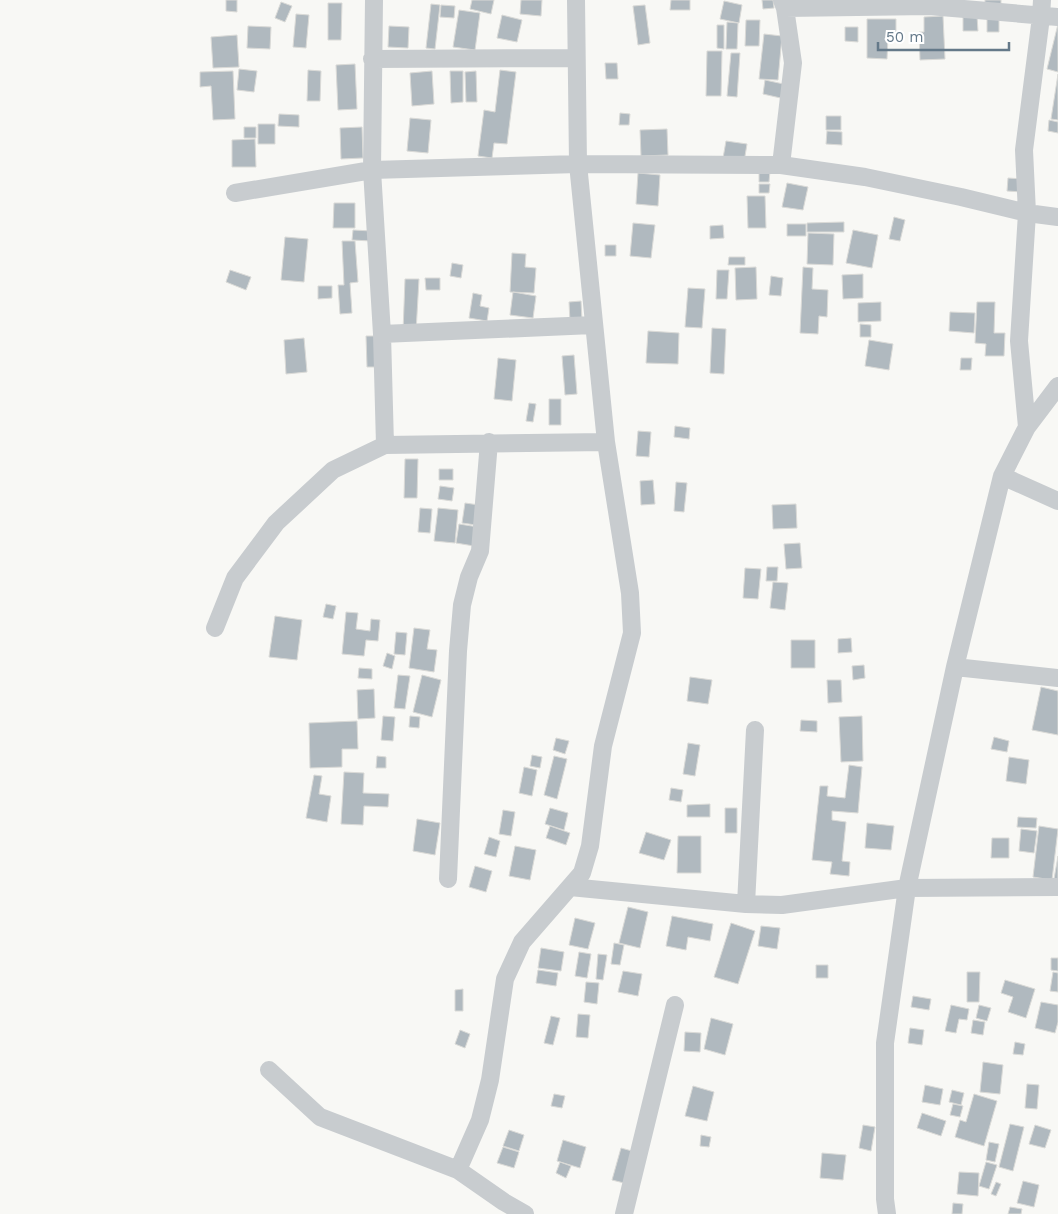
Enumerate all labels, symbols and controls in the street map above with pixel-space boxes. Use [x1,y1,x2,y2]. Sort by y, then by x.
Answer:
scale bar [878,20,1009,52]
text: 50 m [886,28,923,46]

